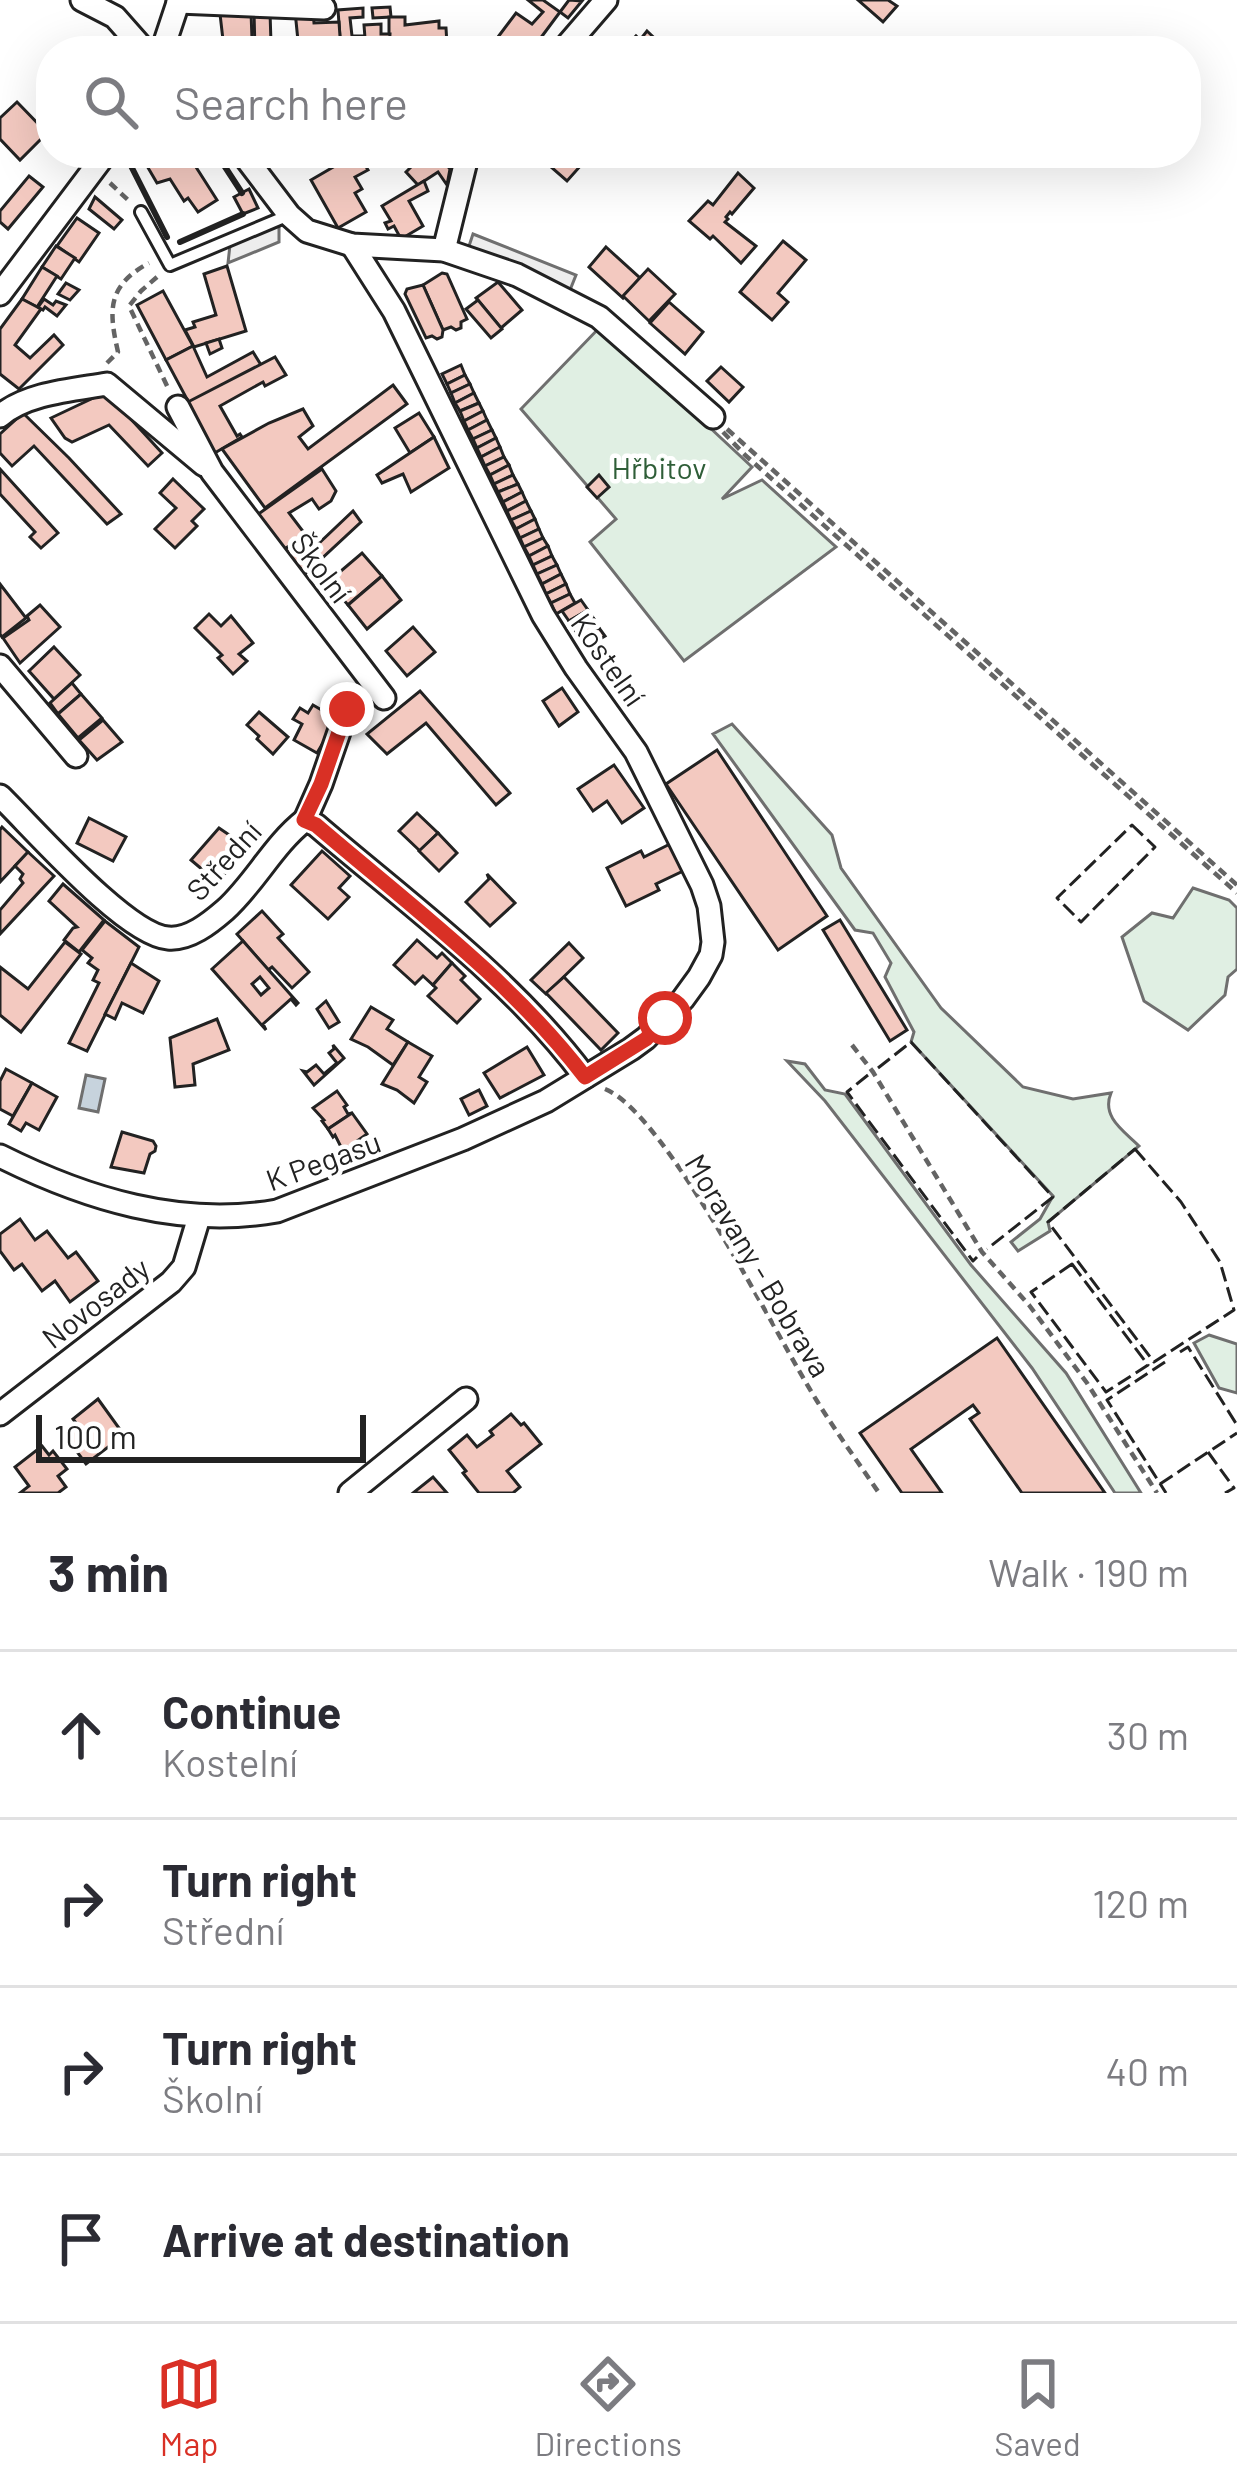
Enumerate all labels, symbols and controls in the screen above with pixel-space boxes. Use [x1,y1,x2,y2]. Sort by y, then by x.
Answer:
search box [36,36,1201,168]
icon: search [78,69,144,135]
text: Search here [174,75,408,129]
park label: Hřbitov [611,449,707,485]
street label: Školní [284,525,360,609]
street label: Kostelní [564,606,654,712]
route end [320,682,374,736]
street label: Střední [178,813,268,907]
route start [638,991,692,1045]
street label: K Pegasu [261,1123,385,1197]
street label: Moravany - Bobrava [678,1147,840,1383]
street label: Novosady [34,1249,156,1355]
scale bar [36,1409,366,1462]
text: 100 m [54,1416,137,1456]
text: 3 min [48,1541,169,1602]
text: Walk · 190 m [988,1548,1189,1595]
text: Continue [162,1684,341,1738]
icon: ahead [48,1702,114,1768]
text: 30 m [1107,1711,1189,1758]
text: Kostelní [162,1738,298,1785]
text: Turn right [162,1852,357,1906]
icon: right [48,1870,114,1936]
text: 120 m [1092,1879,1189,1926]
text: Střední [162,1906,284,1953]
text: Turn right [162,2020,357,2074]
icon: right [48,2038,114,2104]
text: 40 m [1105,2047,1189,2094]
text: Školní [162,2074,263,2121]
icon: arrive [48,2206,114,2272]
text: Arrive at destination [162,2212,570,2266]
tab: Map [156,2351,222,2463]
tab: Directions [534,2351,682,2463]
tab: Saved [994,2351,1081,2463]

